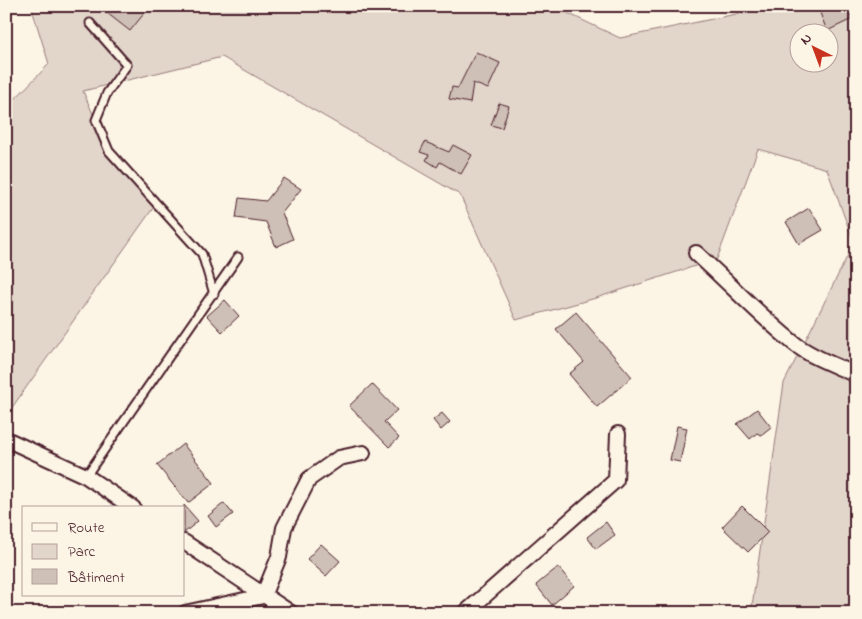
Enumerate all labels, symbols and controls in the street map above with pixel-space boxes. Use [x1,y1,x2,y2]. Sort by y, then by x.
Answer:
north arrow [790,22,840,72]
text: N [796,28,817,50]
legend [22,506,185,596]
text: Route [68,517,105,539]
text: Parc [68,541,96,563]
text: Bâtiment [67,567,125,589]

